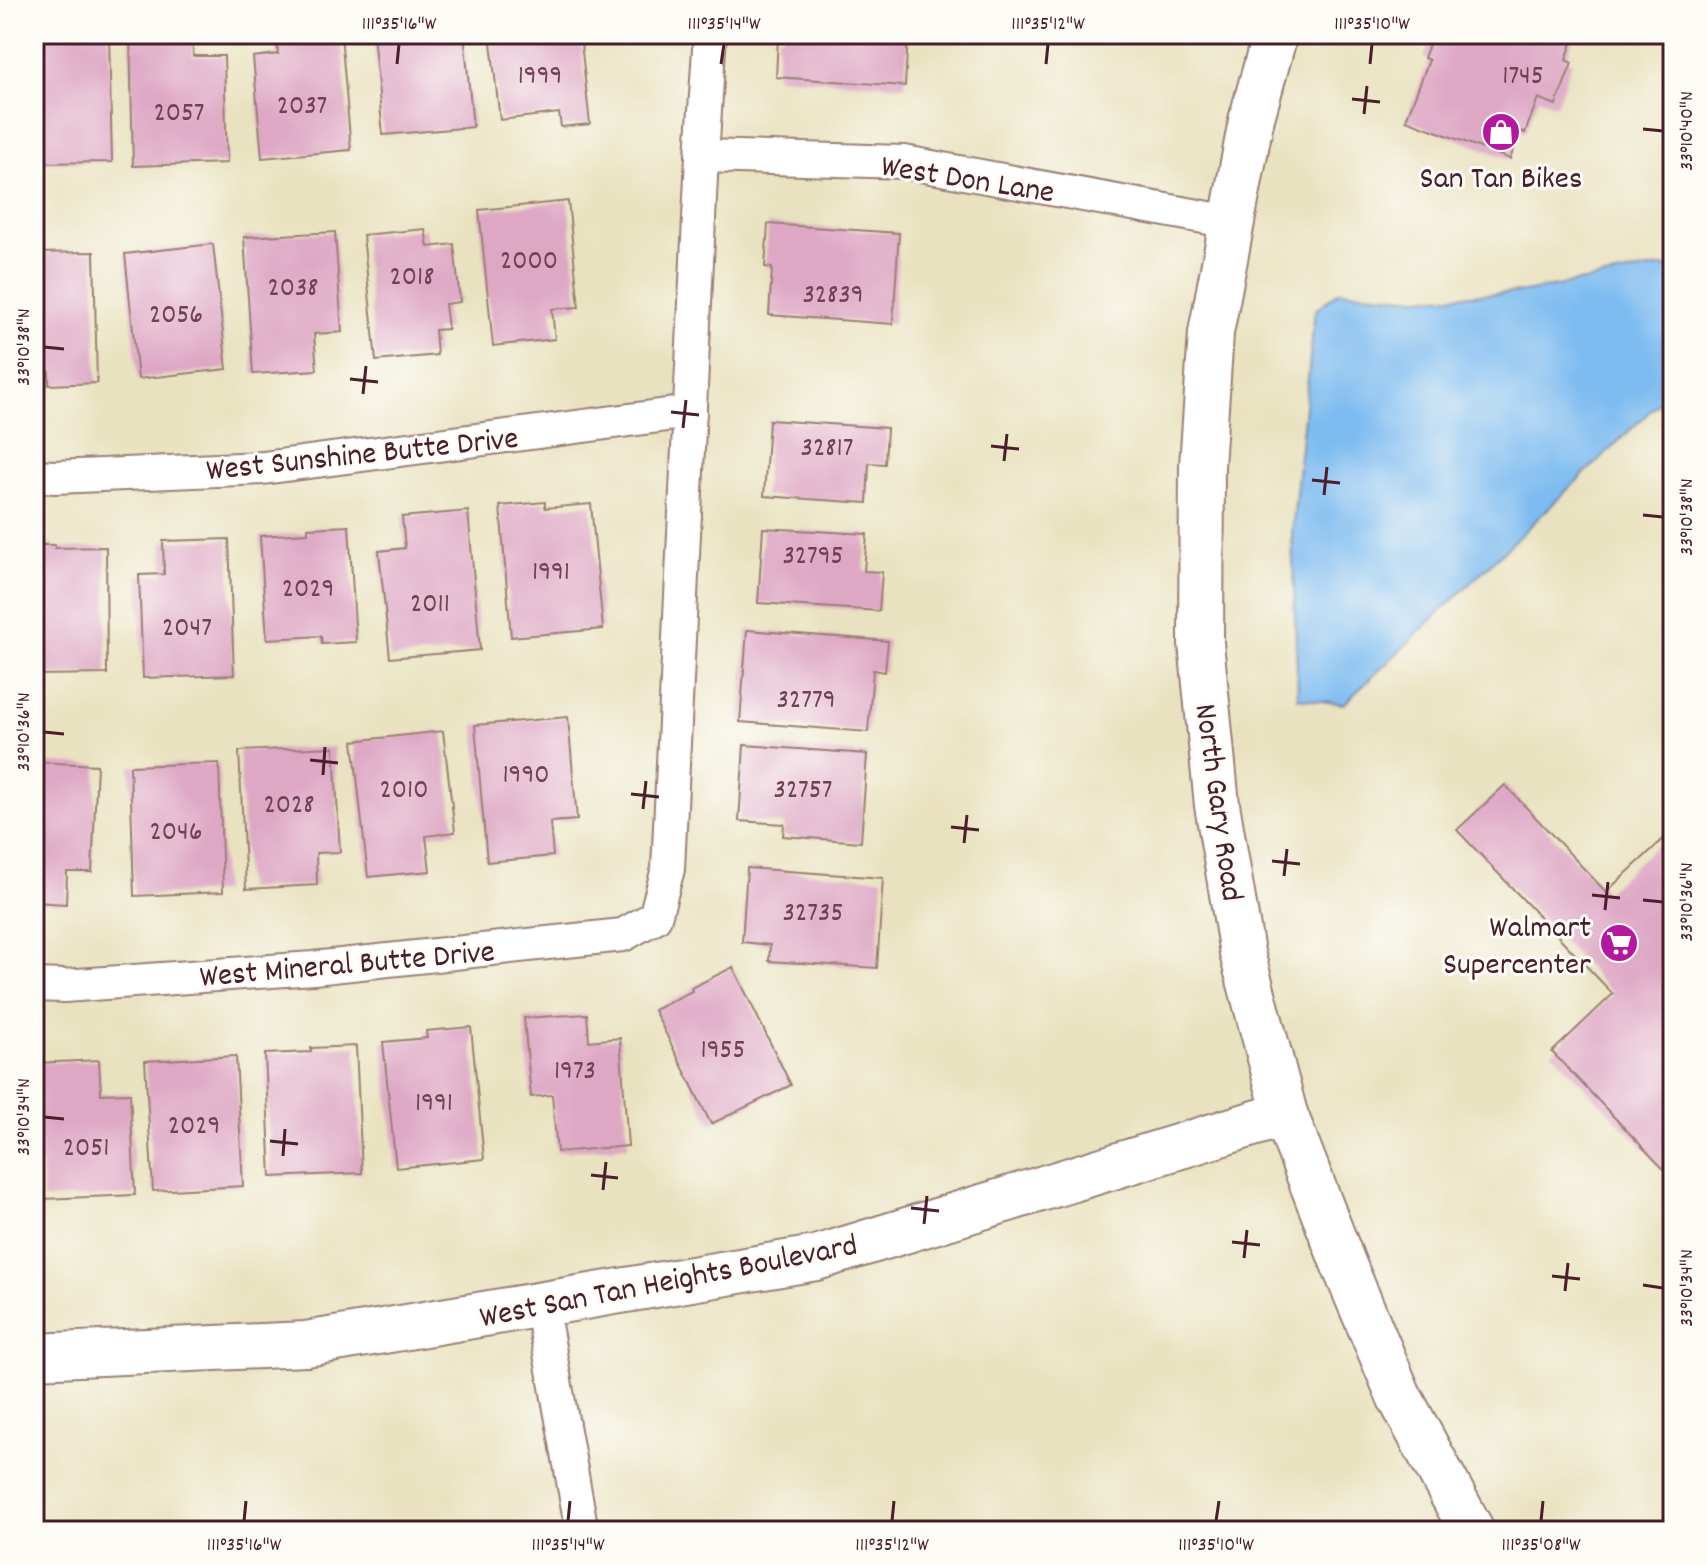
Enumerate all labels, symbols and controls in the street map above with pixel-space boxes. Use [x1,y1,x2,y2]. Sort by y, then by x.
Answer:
text: 111°35'16"W [362,11,437,39]
text: 111°35'14"W [688,11,761,39]
text: 111°35'12"W [1011,11,1085,39]
text: 111°35'10"W [1334,11,1410,39]
house number: 1999 [518,58,562,98]
house number: 1745 [1502,58,1544,98]
house number: 2037 [277,88,327,128]
text: 33°10'40"N [1674,91,1702,171]
house number: 2057 [153,95,205,135]
shop icon: San Tan Bikes [1480,111,1522,153]
street label: West Don Lane [877,146,1057,218]
place label: San Tan Bikes [1420,158,1582,204]
house number: 2000 [500,243,558,283]
house number: 2018 [390,259,434,299]
house number: 2038 [267,270,319,310]
house number: 32839 [802,277,864,317]
house number: 2056 [149,297,203,337]
text: 33°10'38"N [11,308,39,386]
street label: West Sunshine Butte Drive [204,418,521,496]
house number: 32817 [801,430,853,470]
text: 33°10'38"N [1674,478,1702,556]
house number: 32795 [782,538,844,578]
house number: 1991 [532,554,570,594]
house number: 2029 [282,571,334,611]
house number: 2011 [410,586,450,626]
house number: 2047 [162,610,212,650]
house number: 32779 [777,682,835,722]
text: 33°10'36"N [11,692,39,772]
street label: North Gary Road [1179,701,1253,904]
house number: 1990 [502,757,550,797]
house number: 2010 [380,772,428,812]
house number: 32757 [773,772,833,812]
house number: 2028 [264,787,314,827]
house number: 2046 [150,814,202,854]
text: 33°10'36"N [1674,862,1702,942]
house number: 32735 [783,895,843,935]
place label: Walmart Supercenter [1443,907,1591,990]
supermarket icon: Walmart Supercenter [1598,922,1640,964]
street label: West Mineral Butte Drive [198,931,497,1003]
house number: 1955 [701,1032,745,1072]
house number: 1973 [554,1053,596,1093]
text: 33°10'34"N [11,1078,39,1156]
house number: 1991 [415,1085,453,1125]
house number: 2029 [168,1108,220,1148]
house number: 2051 [63,1130,109,1170]
street label: West San Tan Heights Boulevard [476,1225,862,1343]
text: 33°10'34"N [1674,1249,1702,1327]
text: 111°35'16"W [207,1532,282,1560]
text: 111°35'14"W [532,1532,605,1560]
text: 111°35'12"W [855,1532,929,1560]
text: 111°35'10"W [1178,1532,1254,1560]
text: 111°35'08"W [1501,1532,1581,1560]

